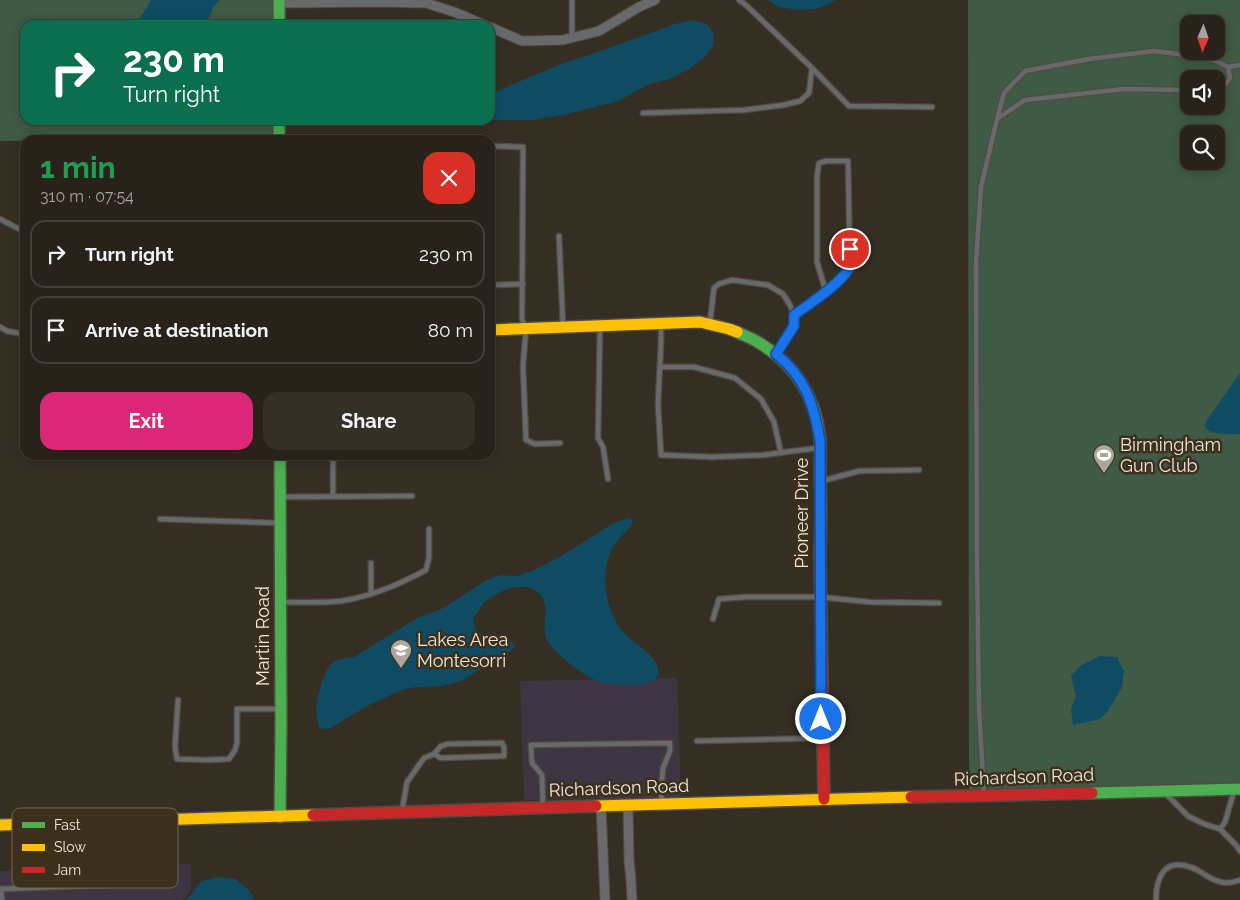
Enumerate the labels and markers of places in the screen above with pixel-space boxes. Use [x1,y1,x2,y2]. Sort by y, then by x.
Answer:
pin [829,228,871,270]
place label: Birmingham Gun Club [1120,434,1221,476]
sports icon: Birmingham Gun Club [1092,443,1116,474]
place label: Lakes Area Montesorri [417,629,508,671]
school or university icon: Lakes Area Montesorri [389,638,413,669]

